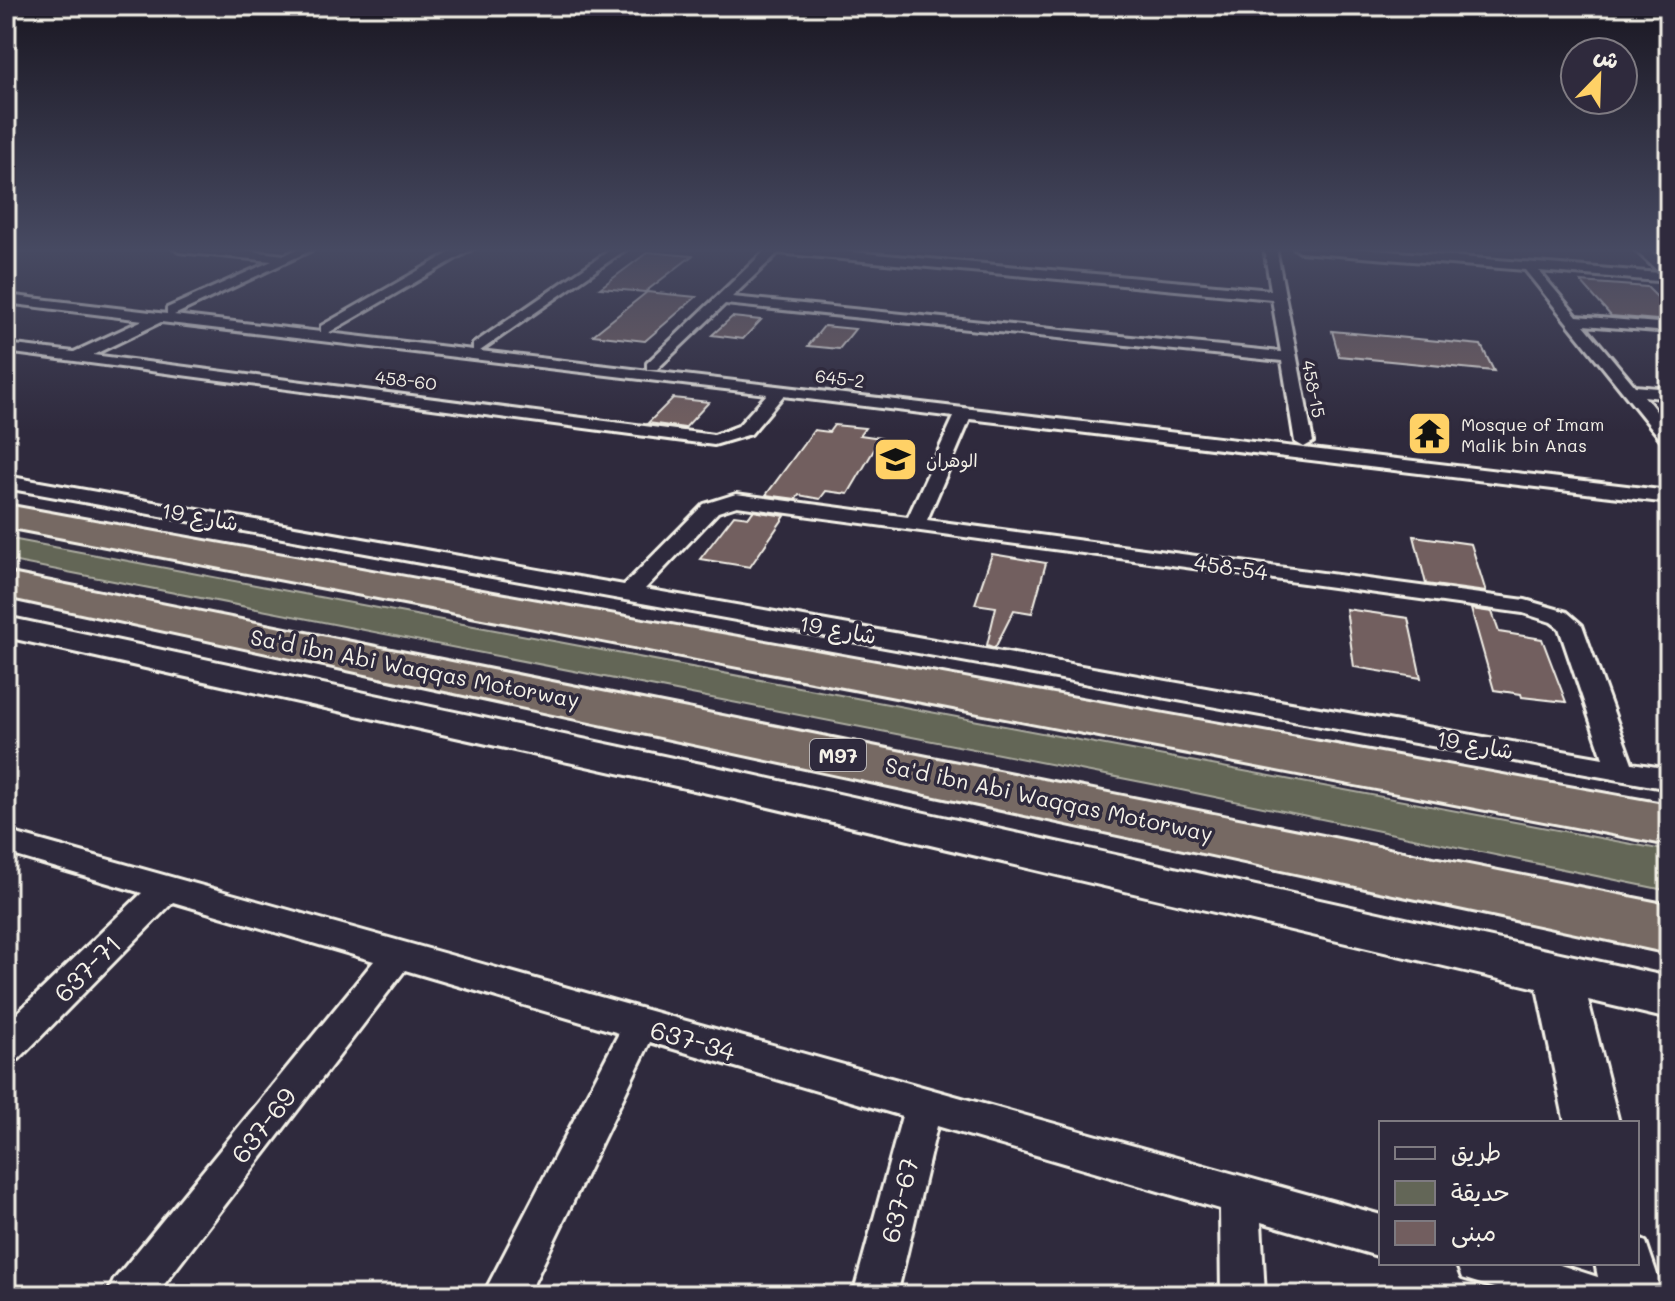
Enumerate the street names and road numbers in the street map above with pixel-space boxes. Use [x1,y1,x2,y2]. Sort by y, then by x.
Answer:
street label: 458-15 [1297,358,1331,420]
street label: 645-2 [814,363,866,393]
street label: 458-60 [374,364,438,396]
street label: شارع 19 [159,495,241,539]
street label: 458-54 [1192,547,1270,587]
street label: شارع 19 [797,608,879,652]
street label: Sa'd ibn Abi Waqqas Motorway [248,622,582,714]
street label: شارع 19 [1434,723,1516,767]
road number: M97 [810,739,866,771]
street label: Sa'd ibn Abi Waqqas Motorway [883,750,1215,848]
street label: 637-71 [46,927,128,1009]
street label: 637-34 [647,1012,739,1068]
street label: 637-69 [223,1080,303,1170]
street label: 637-67 [872,1154,926,1246]

